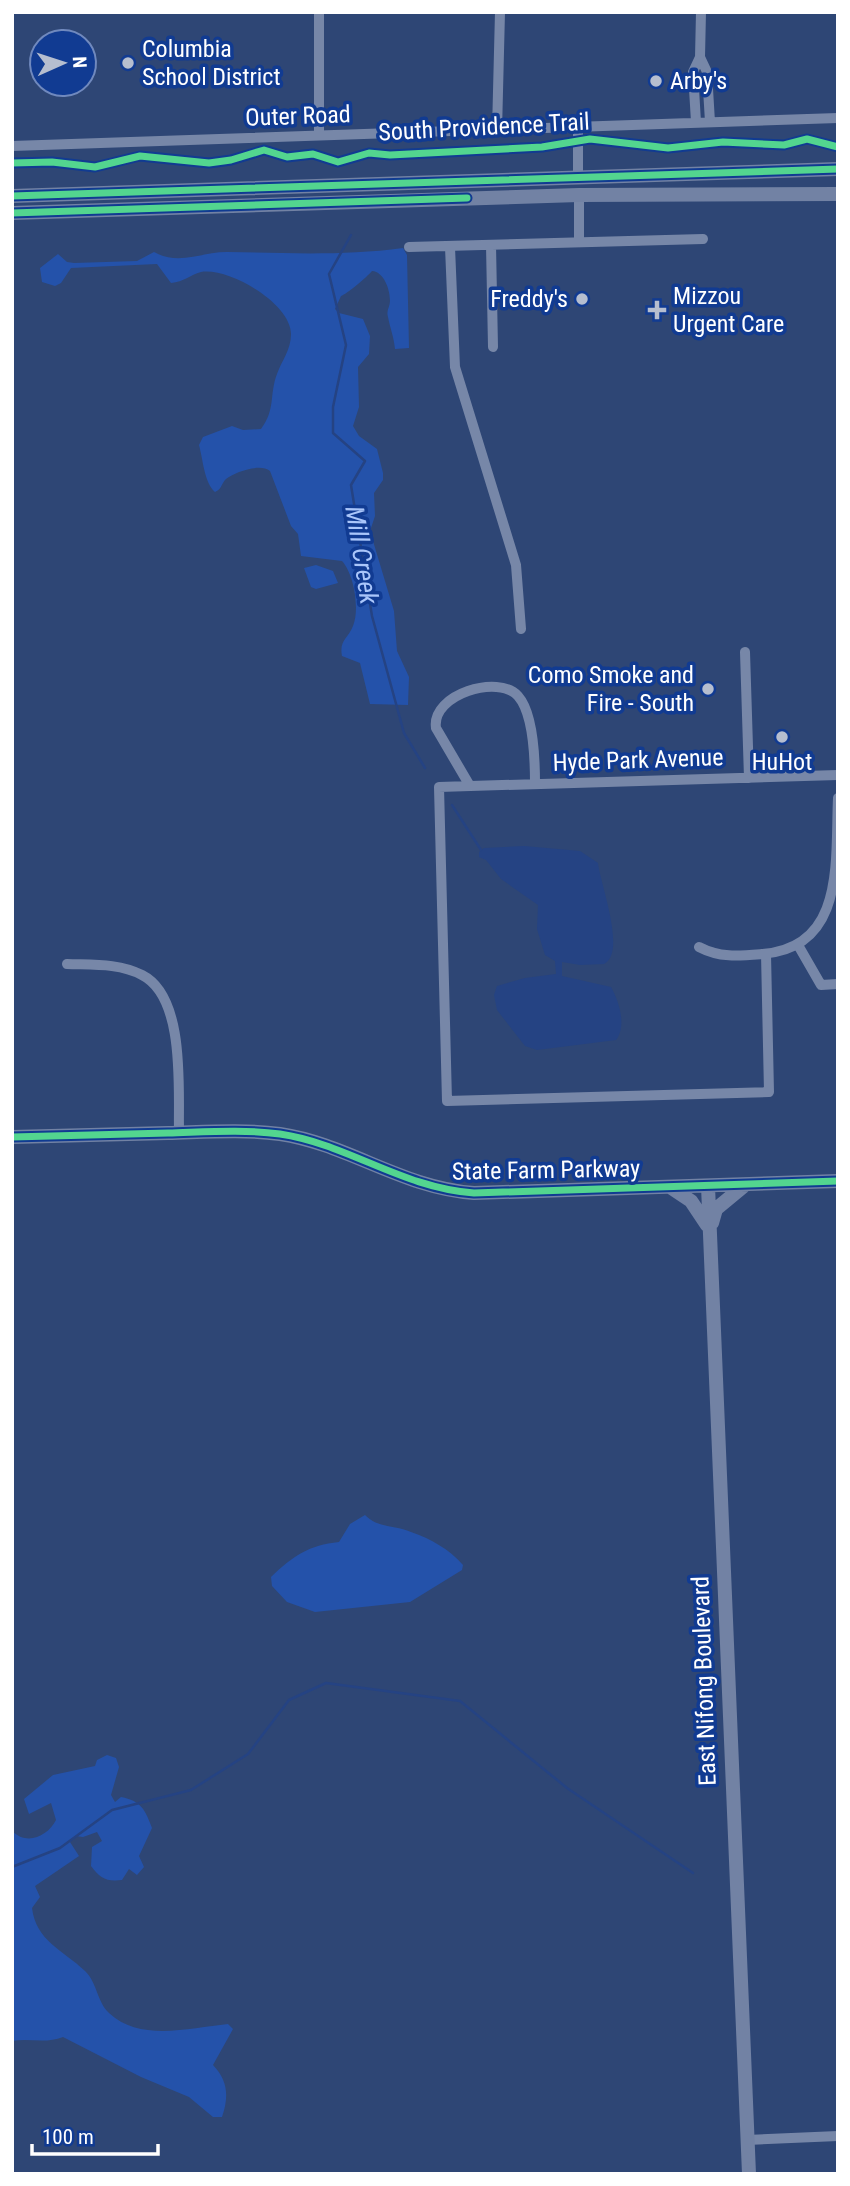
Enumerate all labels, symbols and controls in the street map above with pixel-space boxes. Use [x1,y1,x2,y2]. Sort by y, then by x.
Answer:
north arrow [28,28,98,98]
place label: Columbia School District [142,35,281,91]
marker: Columbia School District [120,55,136,71]
text: N [68,56,91,69]
place label: Arby's [670,67,727,95]
marker: Arby's [648,73,664,89]
street label: Outer Road [245,100,351,132]
street label: South Providence Trail [378,107,590,147]
place label: Mizzou Urgent Care [673,282,784,338]
place label: Freddy's [490,285,568,313]
marker: Freddy's [574,291,590,307]
marker: Mizzou Urgent Care [647,300,667,320]
water label: Mill Creek [339,504,385,607]
place label: Como Smoke and Fire - South [528,661,694,717]
marker: Como Smoke and Fire - South [700,681,716,697]
marker: HuHot [774,729,790,745]
street label: Hyde Park Avenue [552,743,724,777]
place label: HuHot [752,748,812,776]
street label: State Farm Parkway [452,1154,640,1186]
street label: East Nifong Boulevard [686,1576,722,1786]
scale bar [32,2112,158,2156]
text: 100 m [42,2125,94,2149]

